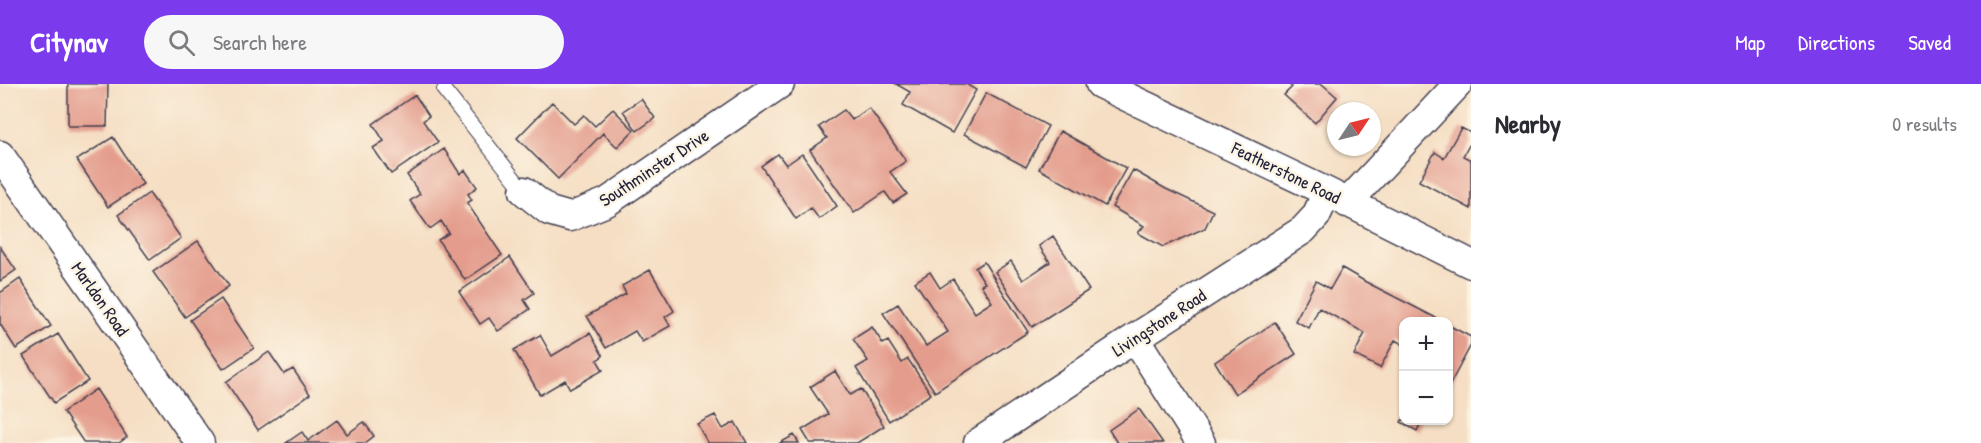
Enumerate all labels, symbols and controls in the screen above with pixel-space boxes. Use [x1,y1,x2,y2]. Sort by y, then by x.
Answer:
search box [144,15,564,69]
text: Citynav [30,23,108,61]
icon: search [165,26,198,59]
text: Search here [213,27,307,57]
text: Map [1735,28,1765,57]
text: Directions [1798,28,1875,57]
text: Saved [1908,28,1951,57]
north arrow [1327,102,1381,156]
text: Nearby [1495,106,1561,141]
text: 0 results [1892,110,1957,137]
street label: Southminster Drive [594,123,713,212]
street label: Featherstone Road [1227,135,1345,210]
street label: Marldon Road [66,257,135,341]
street label: Livingstone Road [1107,283,1211,362]
map controls [1399,317,1453,425]
button: + [1399,317,1453,371]
button: − [1399,371,1453,425]

